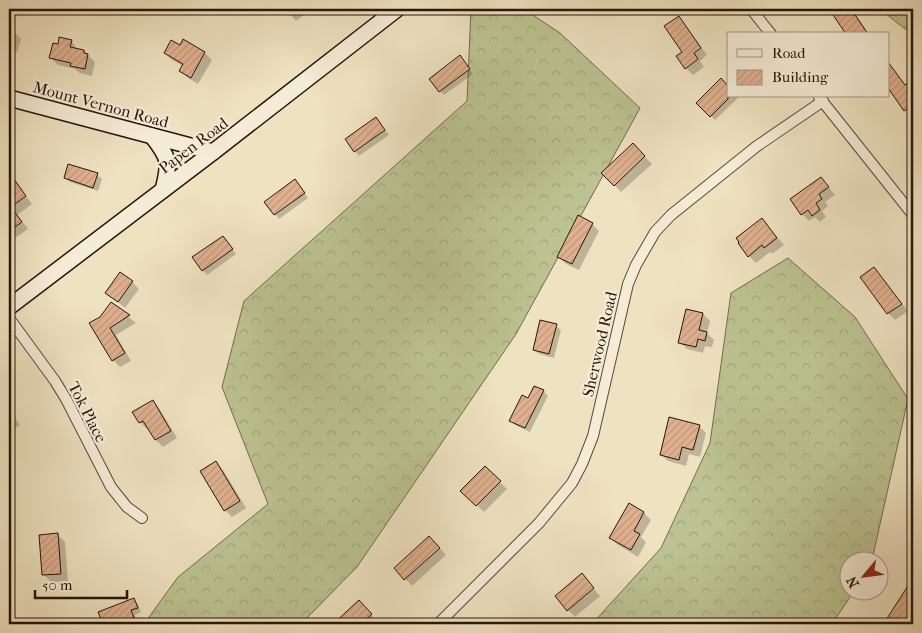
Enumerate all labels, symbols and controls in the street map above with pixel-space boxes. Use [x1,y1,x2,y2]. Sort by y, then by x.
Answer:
legend [727,32,890,98]
text: Road [772,44,806,62]
text: Building [772,68,829,86]
street label: Mount Vernon Road [31,77,171,132]
street label: Papen Road [155,113,232,178]
street label: Sherwood Road [578,289,621,399]
street label: Tok Place [64,379,111,446]
north arrow [840,550,890,600]
scale bar [35,568,128,600]
text: N [843,573,863,591]
text: 50 m [42,576,73,594]

